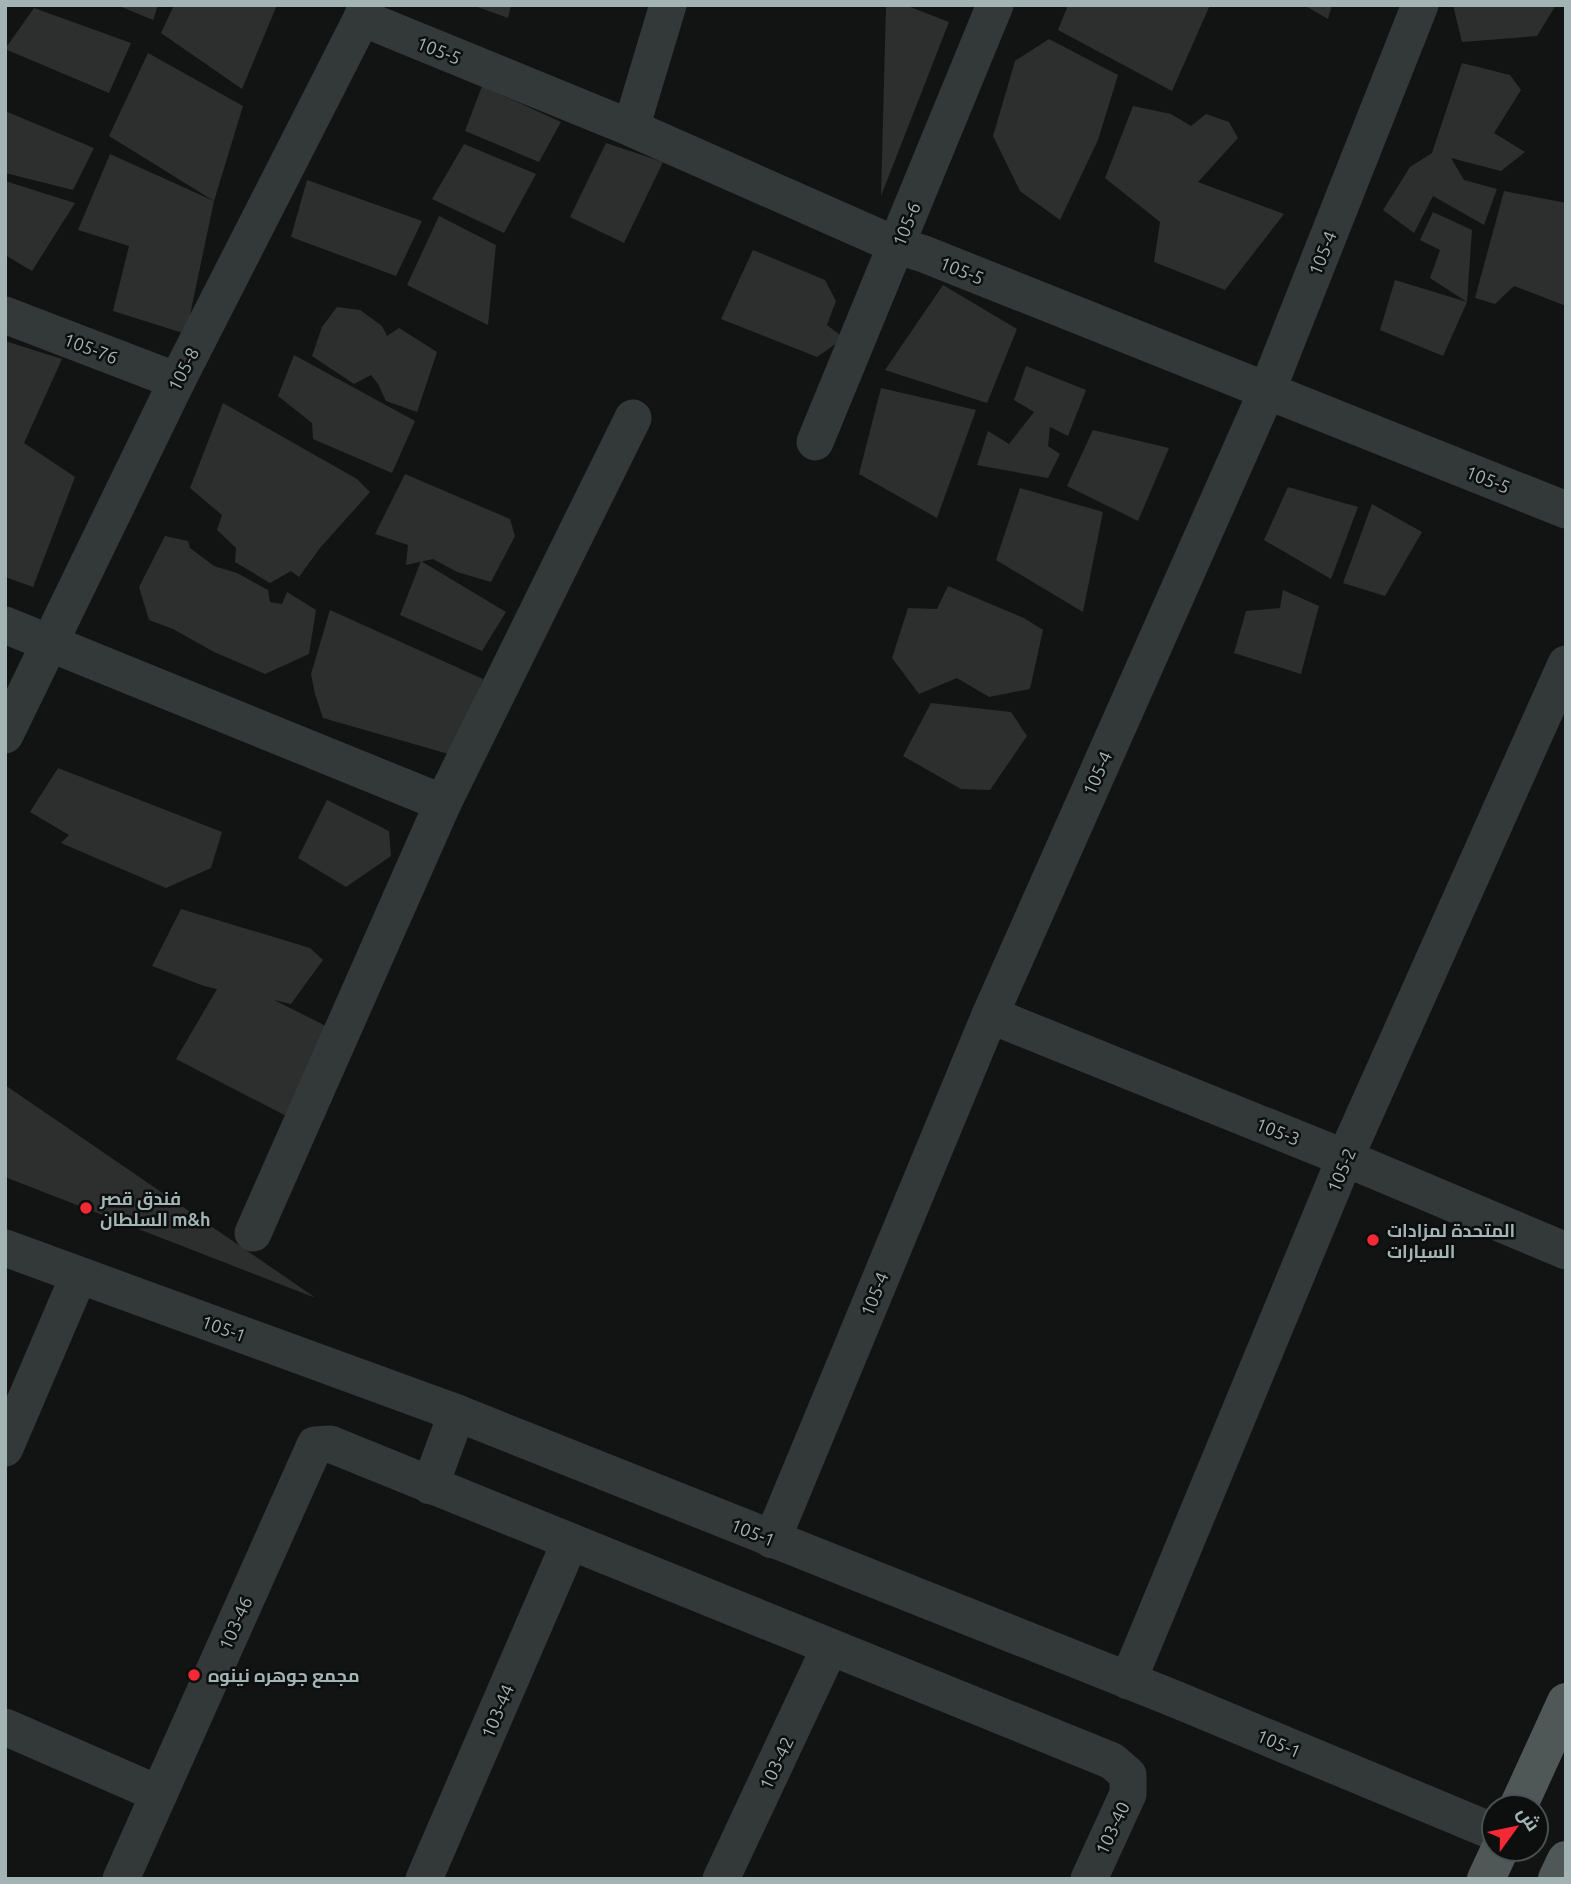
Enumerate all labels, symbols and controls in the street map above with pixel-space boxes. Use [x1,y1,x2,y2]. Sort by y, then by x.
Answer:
street label: 105-5 [414,32,464,68]
street label: 105-6 [888,199,924,249]
street label: 105-4 [1304,228,1340,278]
street label: 105-5 [937,252,987,288]
street label: 105-76 [61,329,121,367]
street label: 105-8 [164,344,202,394]
street label: 105-5 [1463,461,1513,497]
street label: 105-4 [1079,748,1115,798]
street label: 105-3 [1253,1113,1303,1149]
street label: 105-2 [1323,1145,1359,1195]
place label: فندق قصر السلطان m&h [99,1188,211,1230]
marker: فندق قصر السلطان m&h [78,1200,94,1216]
place label: المتحدة لمزادات السيارات [1387,1220,1515,1262]
marker: المتحدة لمزادات السيارات [1365,1232,1381,1248]
street label: 105-4 [856,1269,892,1319]
street label: 105-1 [199,1311,249,1345]
street label: 105-1 [728,1514,778,1550]
street label: 103-46 [214,1593,256,1653]
place label: مجمع جوهره نينوه [208,1665,360,1688]
marker: مجمع جوهره نينوه [186,1667,202,1683]
street label: 103-44 [477,1681,517,1741]
street label: 105-1 [1254,1725,1304,1761]
street label: 103-42 [755,1733,797,1793]
north arrow [1480,1793,1550,1863]
street label: 103-40 [1091,1798,1133,1858]
text: ش [1513,1803,1545,1836]

